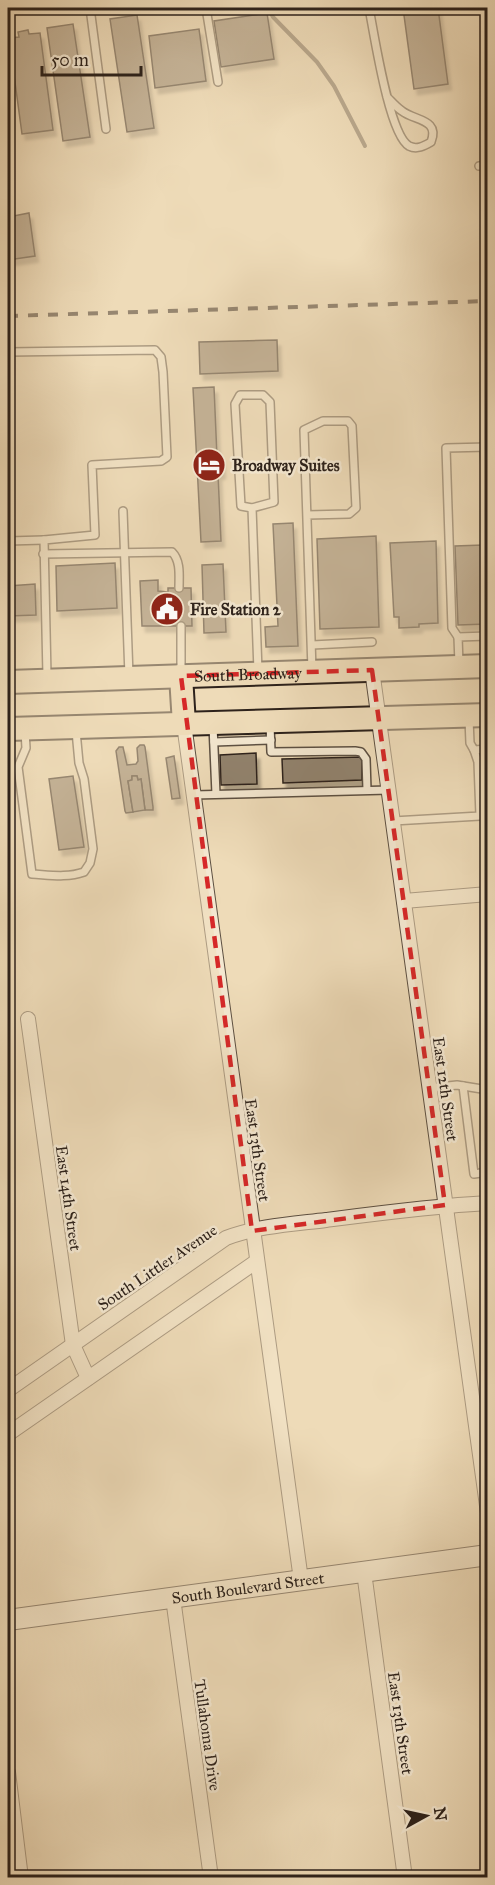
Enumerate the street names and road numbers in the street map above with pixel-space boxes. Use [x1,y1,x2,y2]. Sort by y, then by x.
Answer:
street label: South Broadway [194,663,303,686]
street label: East 12th Street [429,1036,462,1143]
street label: East 13th Street [241,1097,274,1203]
street label: East 14th Street [52,1144,85,1252]
street label: South Littler Avenue [94,1220,221,1314]
street label: South Boulevard Street [170,1568,326,1608]
street label: East 13th Street [384,1670,417,1776]
street label: Tullahoma Drive [190,1678,225,1792]

